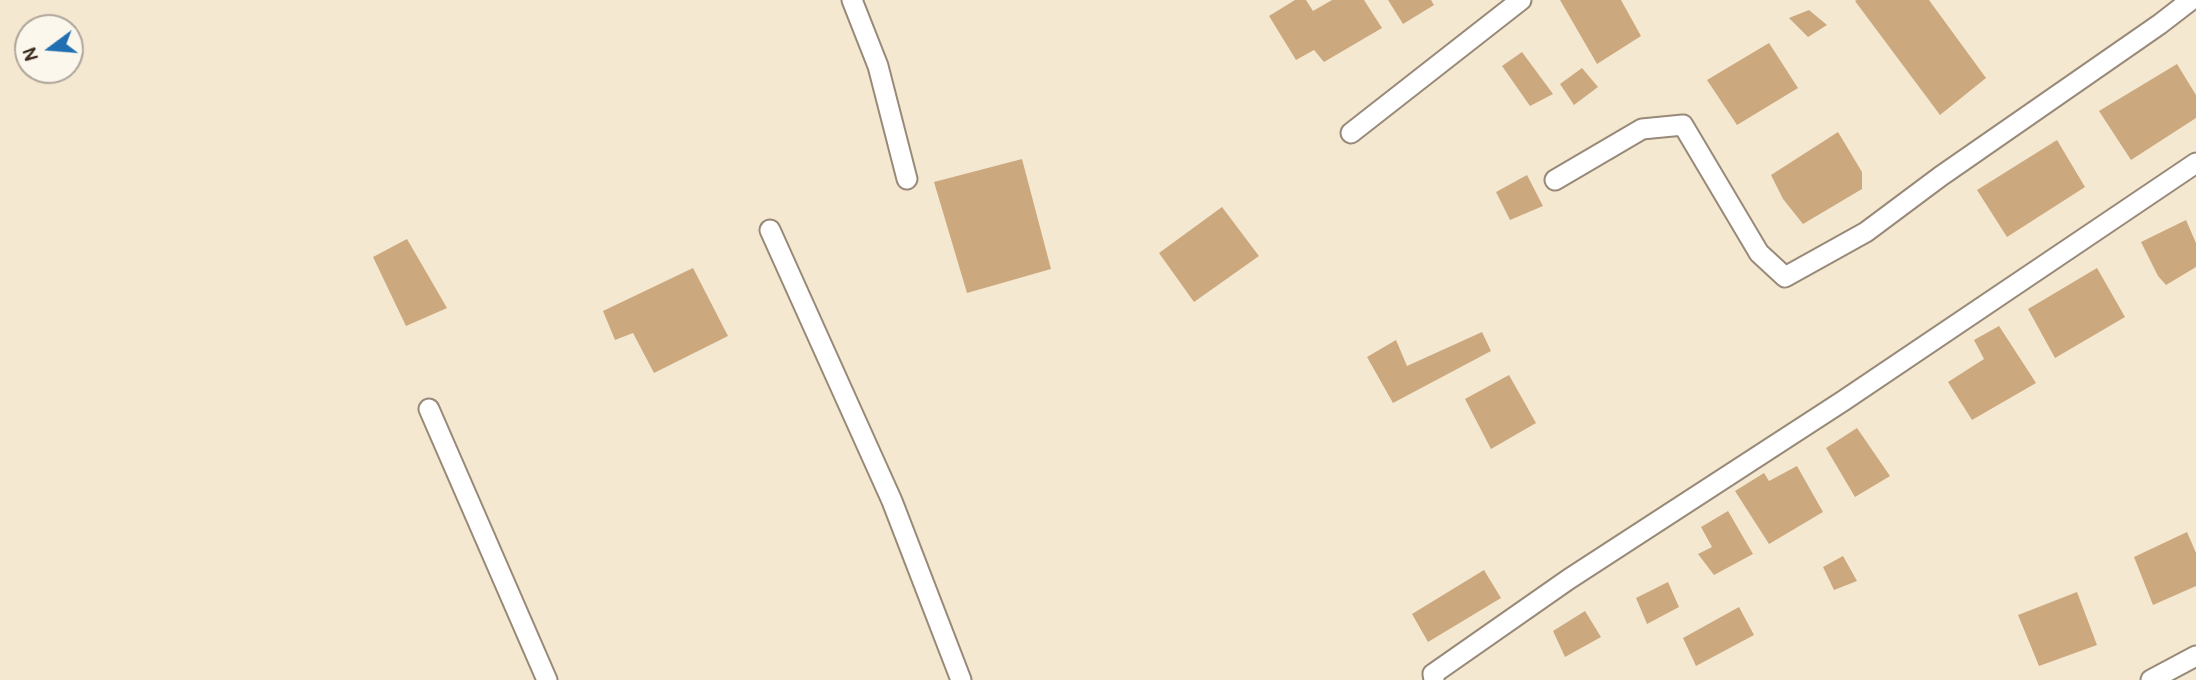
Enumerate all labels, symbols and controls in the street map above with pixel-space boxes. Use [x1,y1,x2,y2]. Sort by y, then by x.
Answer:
north arrow [14,14,84,84]
text: N [17,45,44,64]

